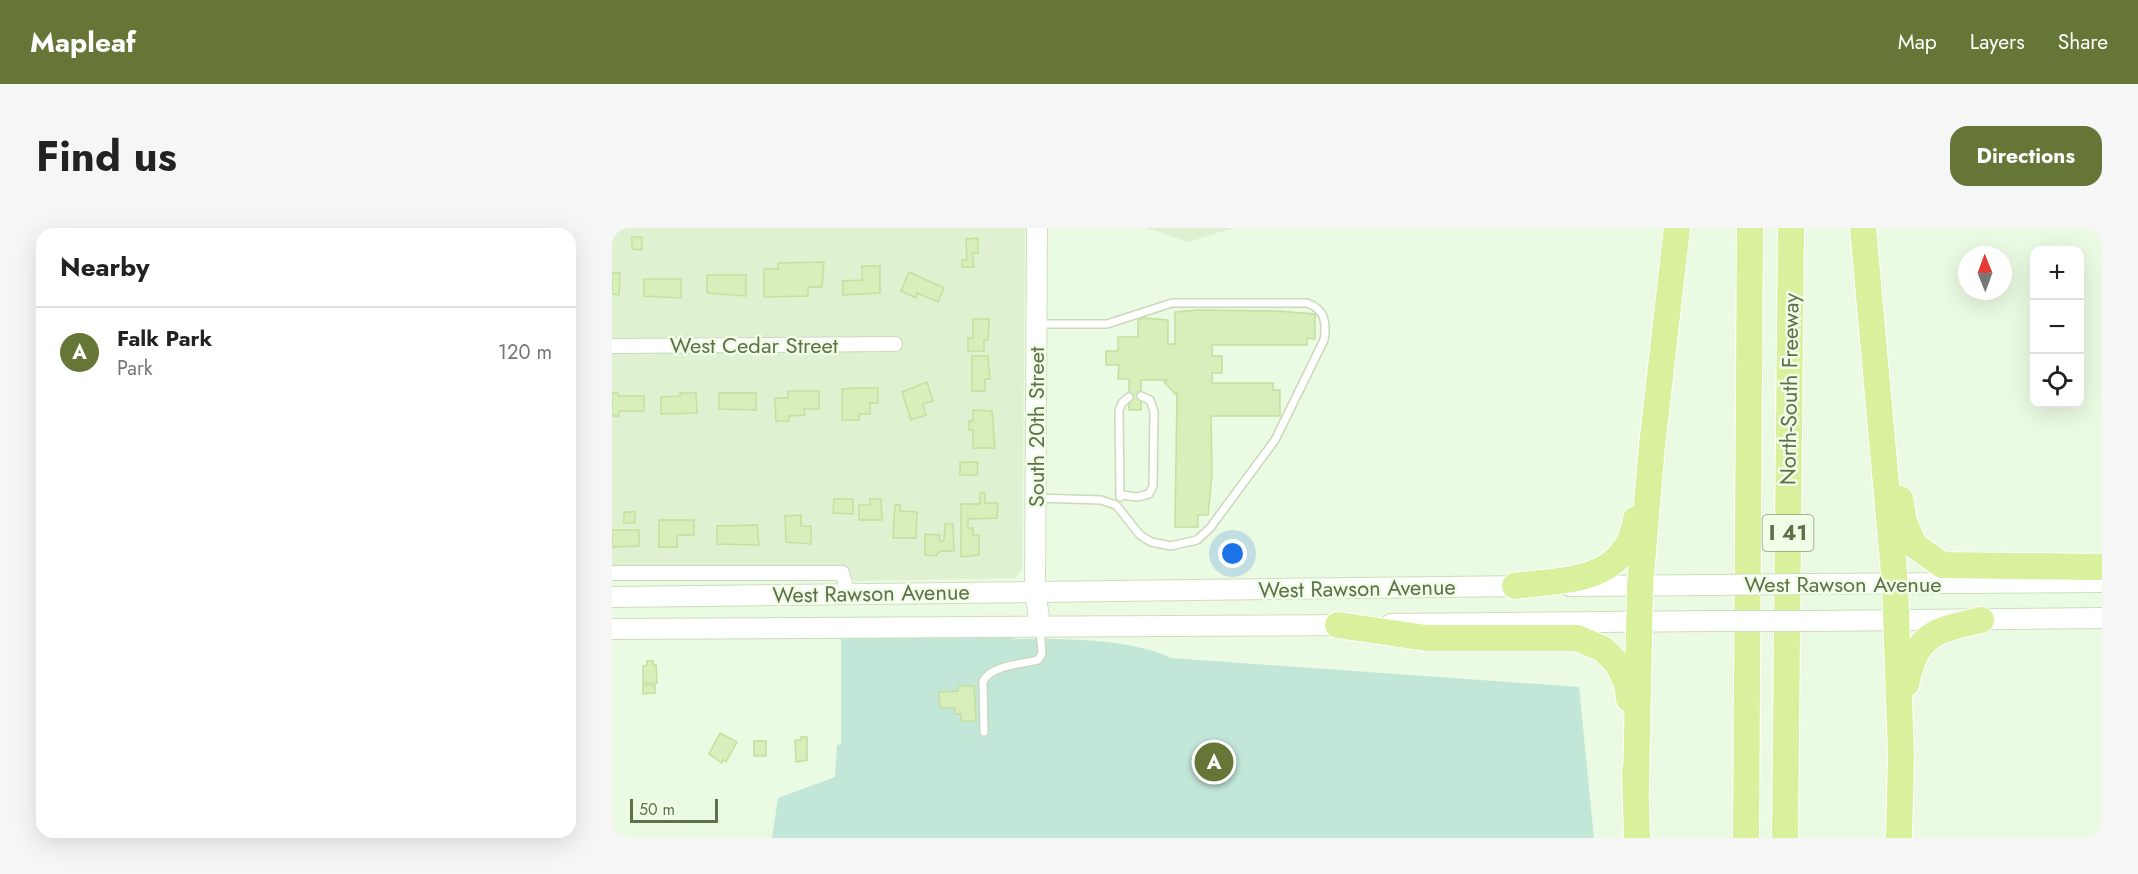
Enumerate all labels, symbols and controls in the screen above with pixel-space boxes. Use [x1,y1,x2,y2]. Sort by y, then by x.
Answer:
text: Mapleaf [30,22,136,63]
text: Map [1898,27,1937,57]
text: Layers [1970,27,2025,57]
text: Share [2058,27,2108,57]
text: Find us [36,126,177,187]
button: Directions [1950,126,2102,186]
north arrow [1958,246,2012,300]
map controls [2030,246,2084,408]
button: + [2030,246,2084,300]
text: Nearby [60,248,149,286]
street label: North-South Freeway [1771,292,1807,485]
button: − [2030,300,2084,354]
text: Falk Park [117,322,212,354]
street label: West Cedar Street [670,329,839,361]
text: A [72,338,87,367]
text: 120 m [498,338,552,367]
street label: South 20th Street [1020,346,1052,507]
text: Park [117,354,153,383]
button: locate [2030,354,2084,408]
road number: I 41 [1762,515,1814,551]
your location [1218,539,1247,568]
street label: West Rawson Avenue [1744,568,1942,600]
street label: West Rawson Avenue [1258,570,1456,606]
street label: West Rawson Avenue [772,575,970,611]
pin: A [1194,740,1234,784]
scale bar [630,796,718,824]
text: 50 m [639,798,675,821]

